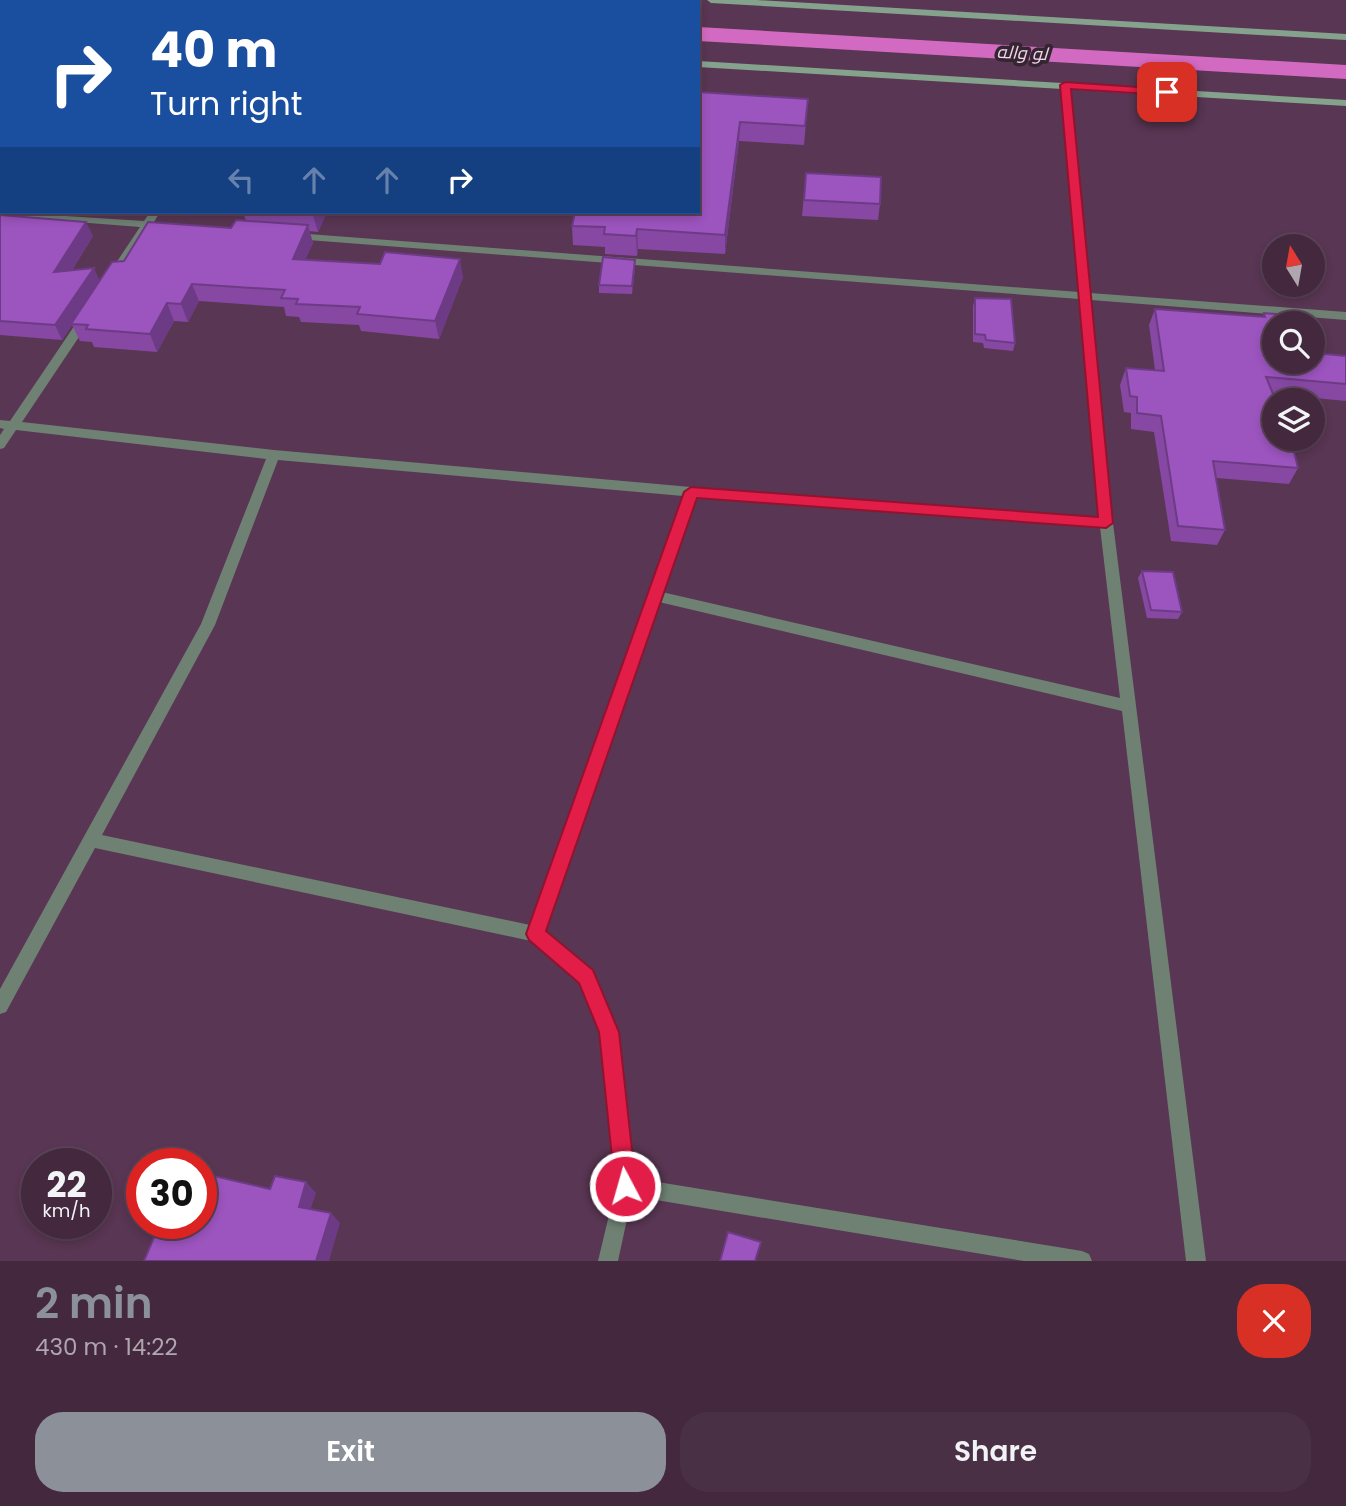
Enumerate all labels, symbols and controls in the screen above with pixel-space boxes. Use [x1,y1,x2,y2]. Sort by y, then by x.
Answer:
text: 40 m [150,16,277,84]
icon: right [35,28,126,119]
water label: لو واله [996,39,1050,66]
pin [1137,62,1197,122]
icon: arrive [1148,73,1186,111]
text: Turn right [150,81,302,126]
icon: left [222,161,260,199]
icon: ahead [295,161,333,199]
icon: ahead [368,161,406,199]
icon: right [441,161,479,199]
north arrow [1262,234,1325,298]
map controls [1262,234,1325,451]
button: search [1262,311,1325,374]
button: layers [1262,388,1325,451]
speed limit sign: 30 [126,1148,217,1239]
position arrow [588,1149,662,1223]
text: 22 [47,1160,86,1209]
text: km/h [43,1198,90,1223]
text: 2 min [35,1274,153,1333]
button: close [1237,1284,1311,1358]
text: 430 m · 14:22 [35,1331,178,1363]
button: Exit [35,1412,666,1492]
button: Share [680,1412,1311,1492]

